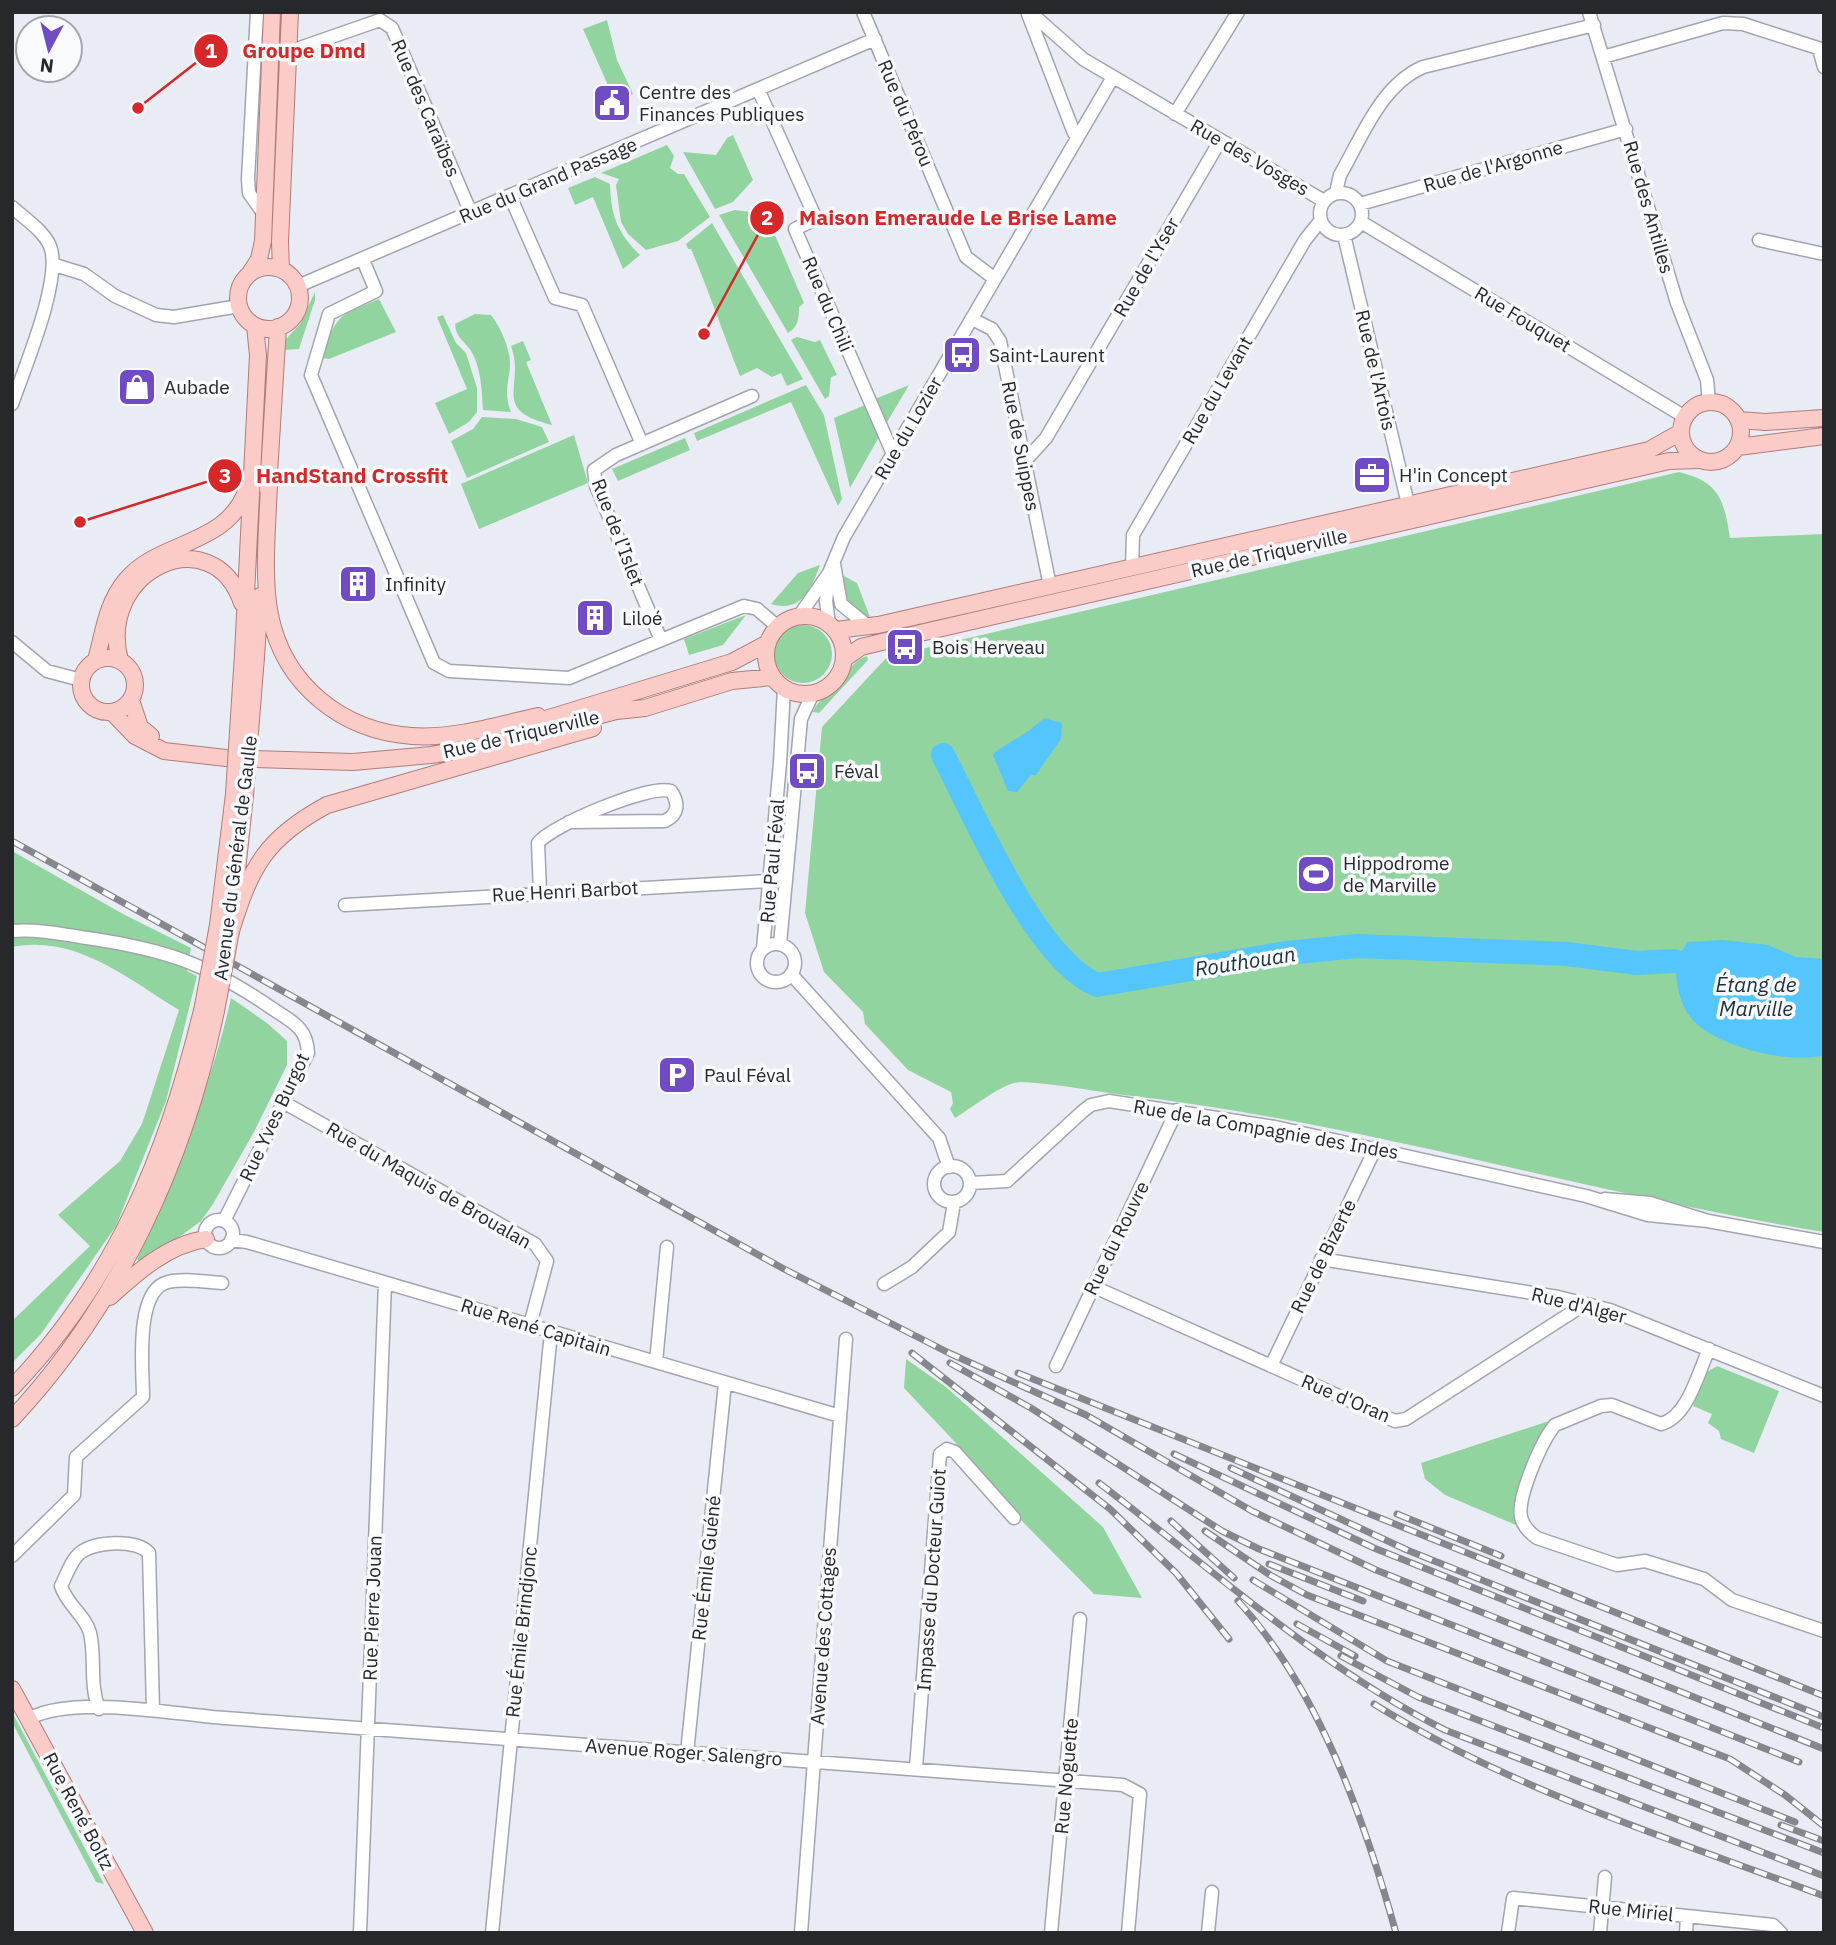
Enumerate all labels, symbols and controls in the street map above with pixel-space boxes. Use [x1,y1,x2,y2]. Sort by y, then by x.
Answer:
north arrow [14,14,84,84]
callout: Groupe Dmd [193,30,380,72]
street label: Rue des Caraïbes [386,35,466,181]
text: 1 [205,36,218,64]
text: Groupe Dmd [242,36,366,64]
text: N [39,53,55,79]
street label: Rue du Pérou [873,56,939,170]
place label: Centre des Finances Publiques [639,80,804,126]
public building icon: Centre des Finances Publiques [591,82,633,124]
street label: Rue des Vosges [1186,113,1314,201]
street label: Rue du Grand Passage [455,132,641,228]
street label: Rue de l'Argonne [1421,135,1565,197]
street label: Rue des Antilles [1619,138,1679,276]
callout: Maison Emeraude Le Brise Lame [750,197,1131,239]
text: 2 [761,203,773,231]
text: Maison Emeraude Le Brise Lame [799,203,1117,231]
street label: Rue de l'Yser [1108,213,1184,321]
street label: Rue du Chili [797,253,859,355]
street label: Rue Fouquet [1470,281,1576,357]
street label: Rue de l'Artois [1350,307,1402,433]
street label: Rue du Levant [1176,332,1258,448]
bus stop icon: Saint-Laurent [941,334,983,376]
place label: Saint-Laurent [989,343,1105,367]
shop icon: Aubade [116,366,158,408]
street label: Rue du Lozier [869,372,947,484]
place label: Aubade [164,375,230,399]
street label: Rue de Suippes [997,379,1045,513]
office icon: H'in Concept [1351,454,1393,496]
callout: HandStand Crossfit [207,455,462,497]
text: 3 [219,461,231,489]
text: HandStand Crossfit [256,461,448,489]
place label: H'in Concept [1399,463,1508,487]
street label: Rue de l’Islet [587,475,649,589]
street label: Rue de Triquerville [1188,523,1350,583]
building icon: Infinity [337,563,379,605]
place label: Infinity [385,572,446,596]
building icon: Liloé [574,597,616,639]
place label: Liloé [622,606,663,630]
bus stop icon: Bois Herveau [884,626,926,668]
place label: Bois Herveau [932,635,1045,659]
street label: Rue de Triquerville [440,704,602,764]
street label: Avenue du Général de Gaulle [208,734,262,982]
bus stop icon: Féval [786,750,828,792]
place label: Féval [834,759,879,783]
street label: Rue Paul Féval [755,798,789,924]
place label: Hippodrome de Marville [1343,851,1449,897]
sports icon: Hippodrome de Marville [1295,853,1337,895]
street label: Rue Henri Barbot [491,875,639,907]
water label: Routhouan [1192,939,1298,983]
water label: Étang de Marville [1715,970,1797,1022]
street label: Rue Yves Burgot [234,1049,314,1185]
parking icon: Paul Féval [656,1054,698,1096]
place label: Paul Féval [704,1063,791,1087]
street label: Rue de la Compagnie des Indes [1132,1094,1400,1164]
street label: Rue du Maquis de Broualan [322,1116,536,1254]
street label: Rue du Rouvre [1078,1177,1154,1299]
street label: Rue de Bizerte [1285,1195,1361,1317]
street label: Rue d'Alger [1529,1282,1629,1328]
street label: Rue René Capitain [458,1293,614,1361]
street label: Rue d'Oran [1298,1368,1394,1428]
street label: Impasse du Docteur Guiot [911,1468,951,1692]
street label: Rue Émile Guéné [686,1494,726,1642]
street label: Rue Pierre Jouan [357,1535,387,1681]
street label: Rue Émile Brindjonc [500,1545,542,1719]
street label: Avenue des Cottages [805,1546,841,1726]
street label: Rue Noguette [1049,1717,1083,1835]
street label: Avenue Roger Salengro [585,1733,783,1771]
street label: Rue René Boltz [38,1748,120,1874]
street label: Rue Miriel [1587,1894,1675,1926]

